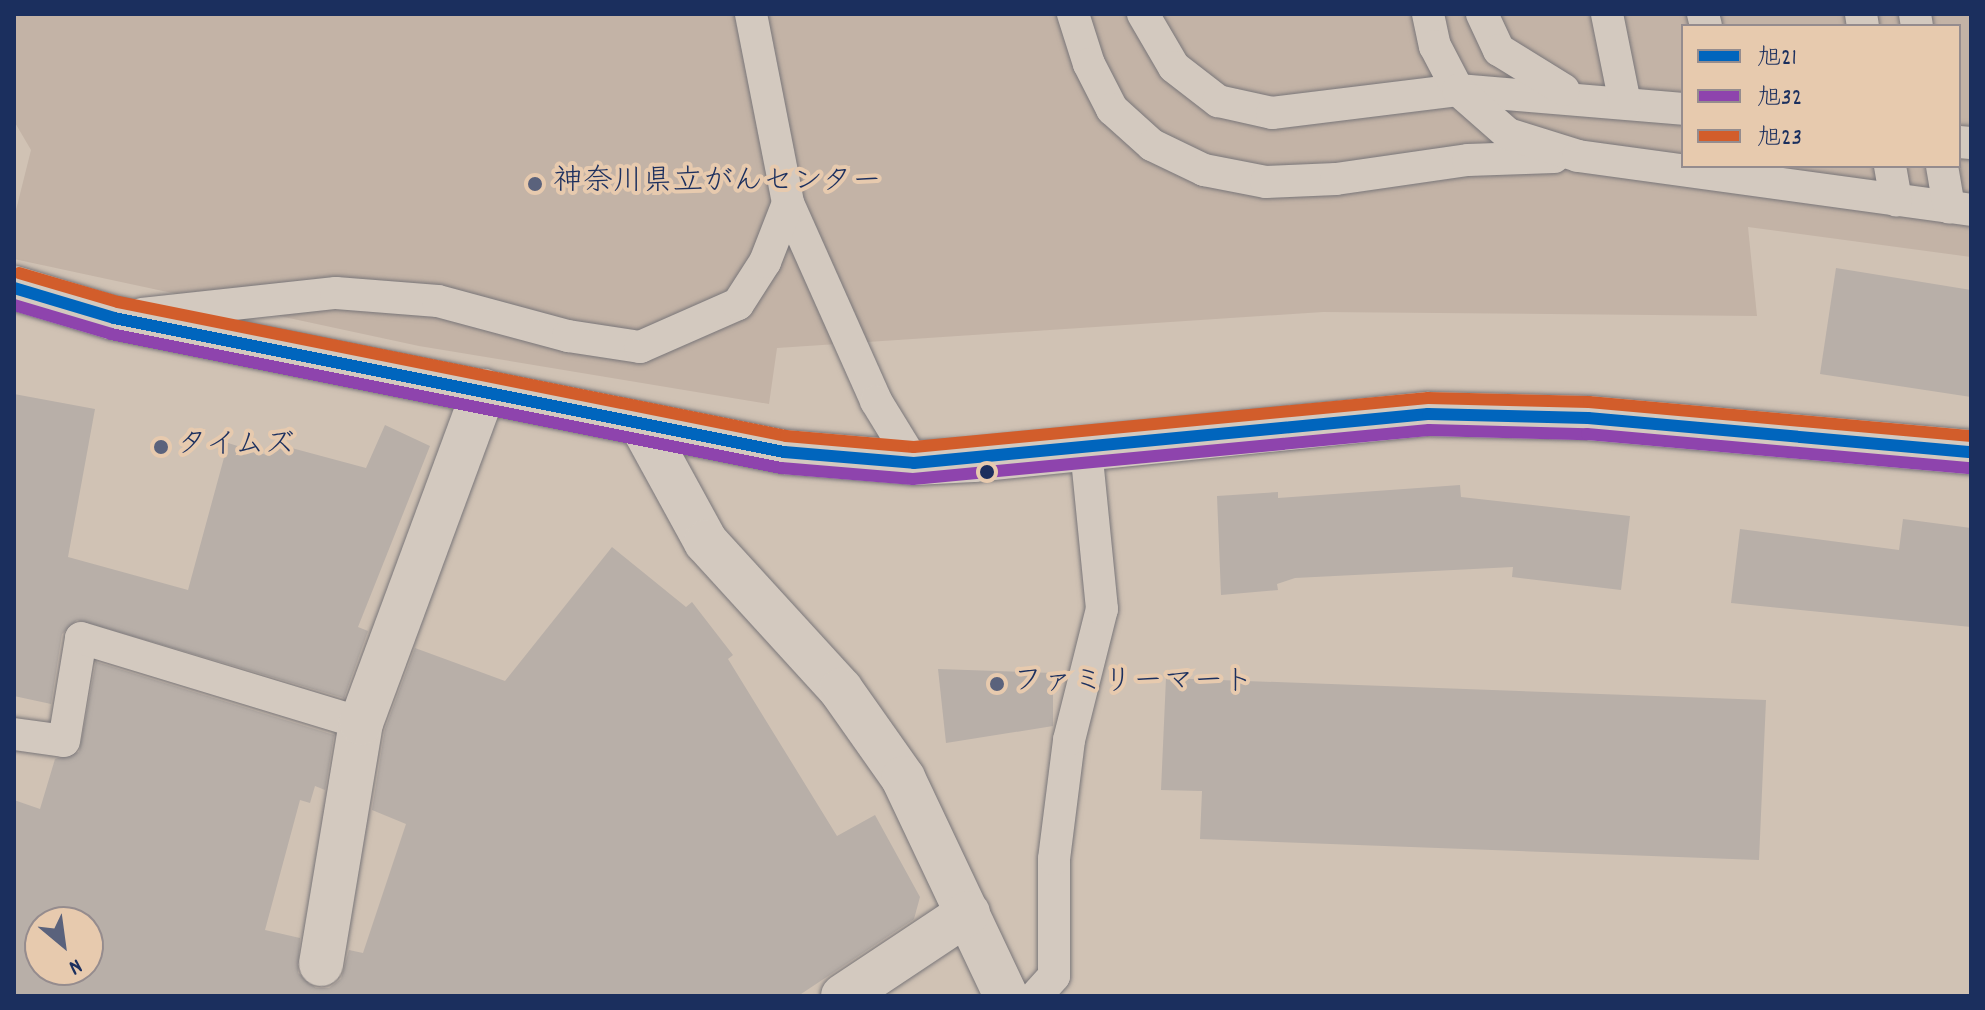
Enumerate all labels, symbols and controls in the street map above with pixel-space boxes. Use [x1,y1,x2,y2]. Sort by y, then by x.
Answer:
legend [1681,24,1961,168]
text: 旭21 [1757,42,1797,76]
text: 旭32 [1757,82,1802,116]
text: 旭23 [1757,122,1802,156]
place label: 神奈川県立がんセンター [553,166,883,202]
marker: 神奈川県立がんセンター [524,173,546,195]
place label: タイムズ [177,429,297,465]
marker: タイムズ [152,438,170,456]
unlabelled marker [979,464,995,480]
place label: ファミリーマート [1013,666,1253,702]
marker: ファミリーマート [988,675,1006,693]
north arrow [24,906,104,986]
text: N [63,949,87,982]

